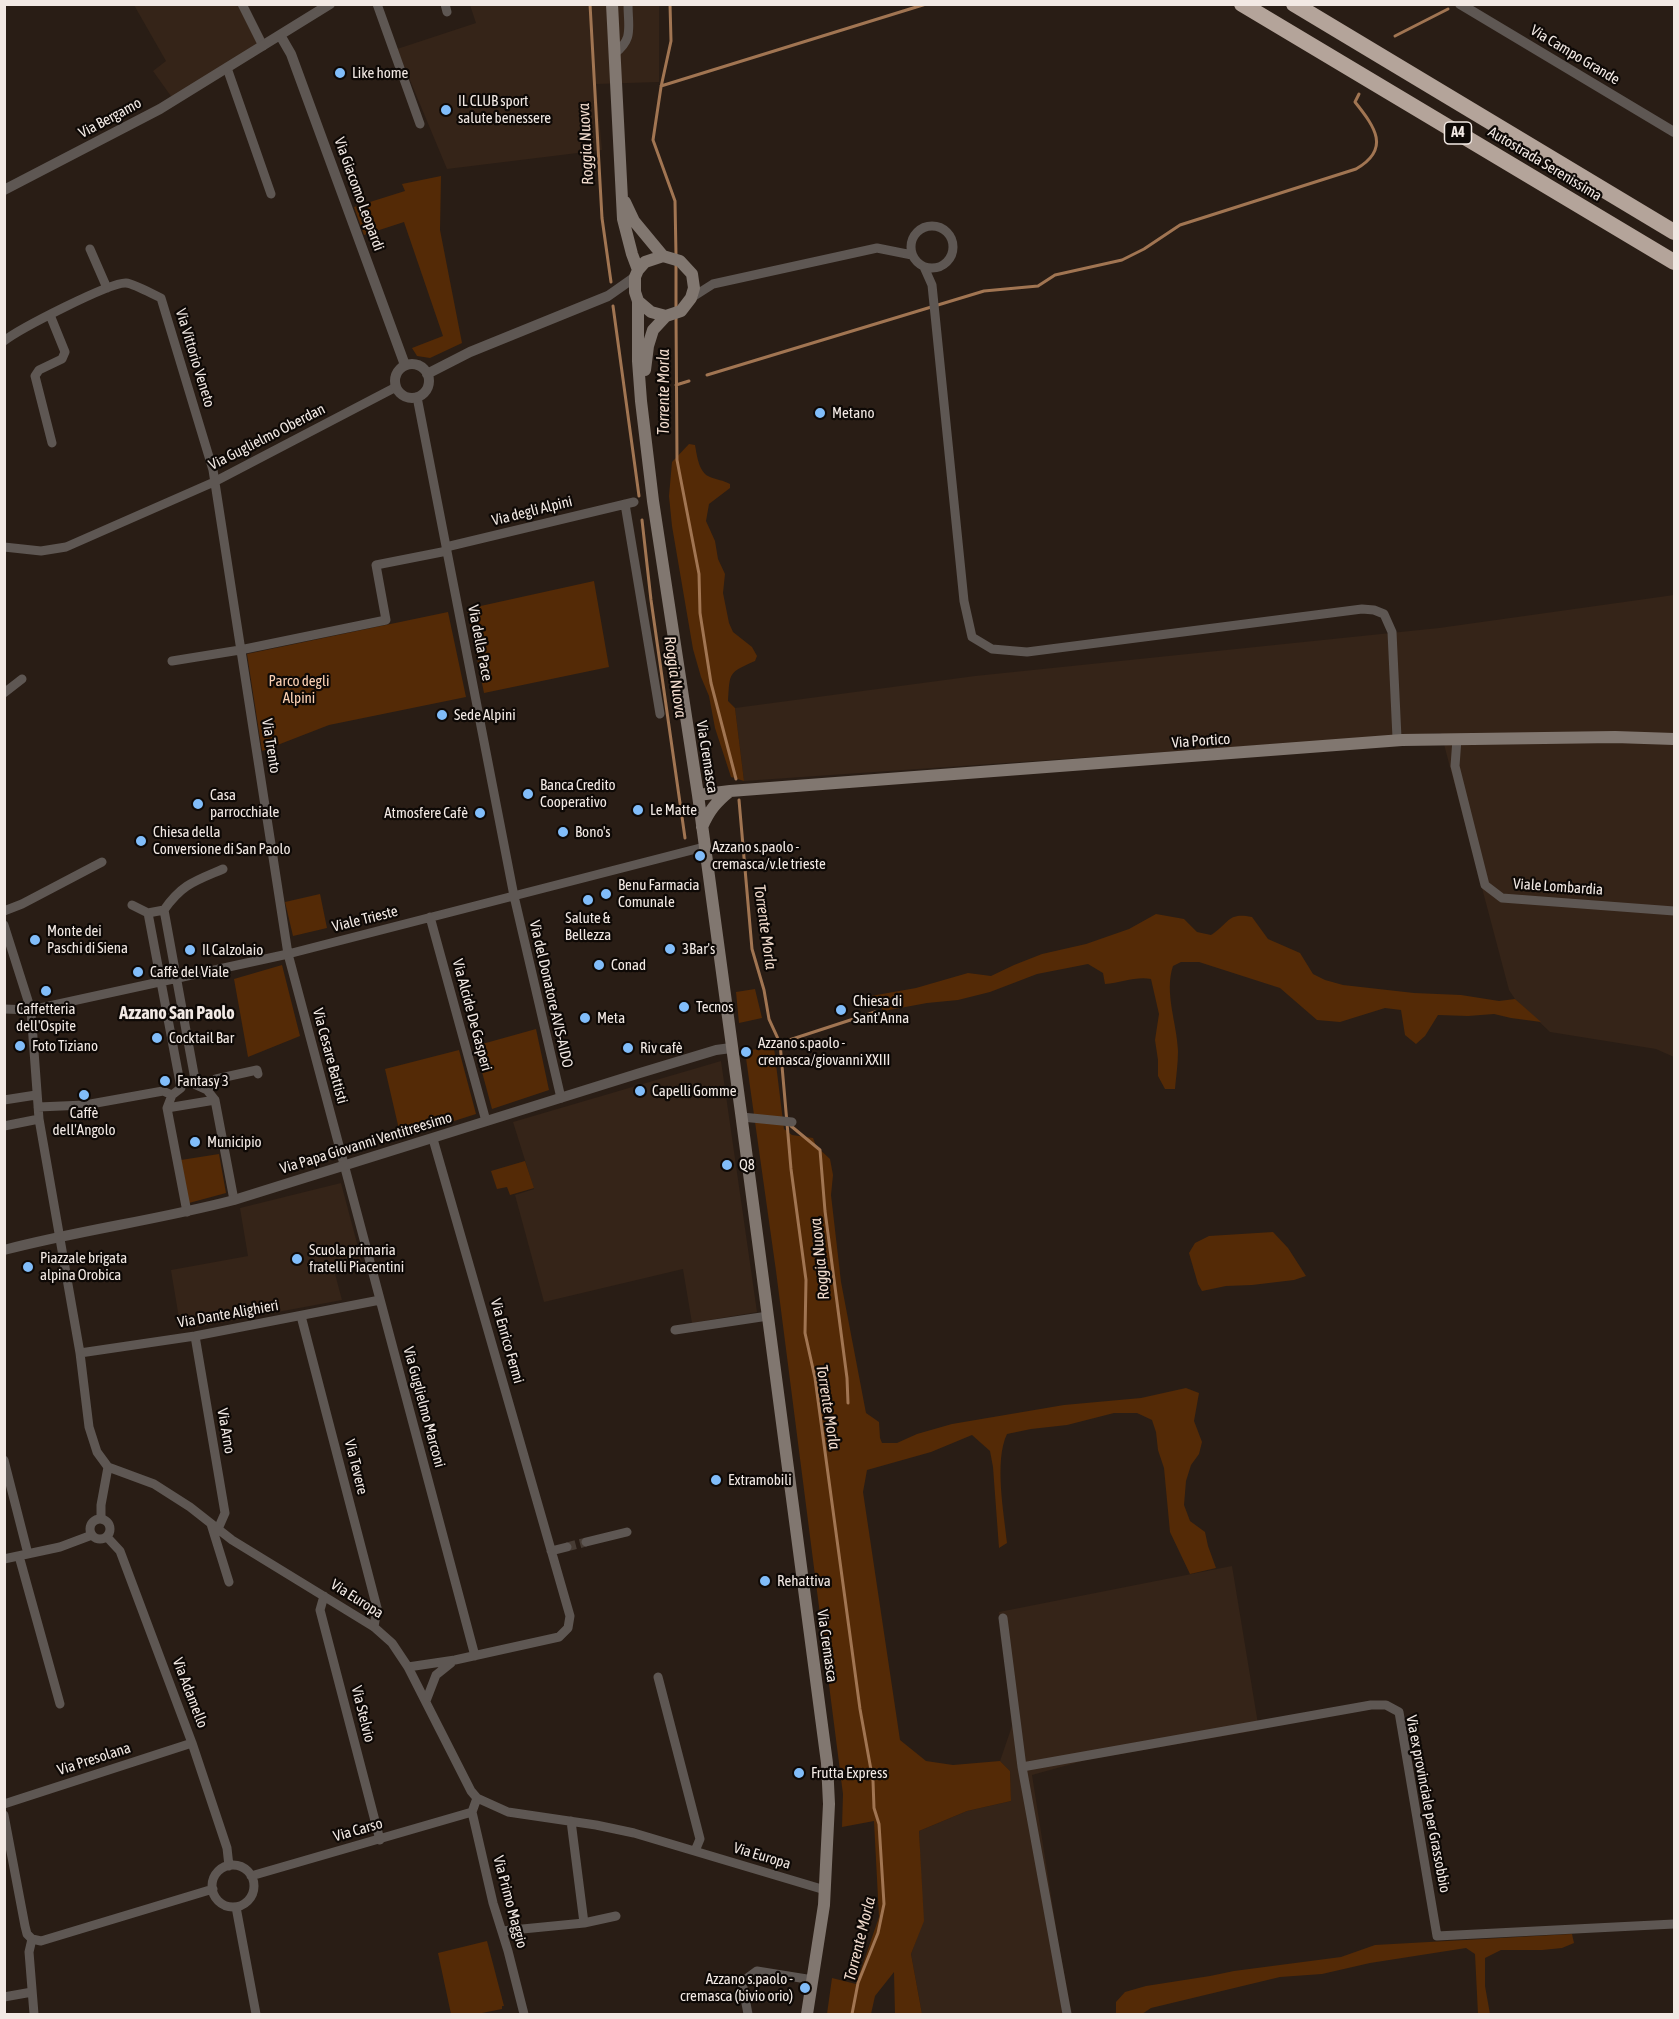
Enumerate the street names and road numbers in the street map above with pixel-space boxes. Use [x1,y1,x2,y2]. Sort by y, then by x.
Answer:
street label: Via Campo Grande [1527,21,1623,89]
street label: Via Bergamo [75,94,145,142]
road number: A4 [1444,122,1472,144]
street label: Autostrada Serenissima [1485,123,1605,205]
street label: Via Giacomo Leopardi [330,135,388,253]
street label: Via Vittorio Veneto [171,307,219,409]
street label: Via Guglielmo Oberdan [206,400,328,474]
street label: Via degli Alpini [490,492,574,530]
street label: Via della Pace [464,603,496,683]
street label: Via Trento [258,717,284,775]
street label: Via Cremasca [692,719,722,795]
street label: Via Portico [1171,730,1231,752]
street label: Viale Lombardia [1512,875,1604,899]
street label: Viale Trieste [330,902,400,936]
street label: Via del Donatore AVIS-AIDO [525,919,577,1069]
street label: Via Alcide De Gasperi [448,957,496,1073]
street label: Via Cesare Battisti [309,1006,351,1106]
street label: Via Papa Giovanni Ventitreesimo [278,1108,454,1178]
street label: Via Dante Alighieri [176,1296,280,1332]
street label: Via Enrico Fermi [486,1297,528,1385]
street label: Via Guglielmo Marconi [399,1345,449,1469]
street label: Via Arno [213,1407,239,1455]
street label: Via Tevere [340,1438,372,1496]
street label: Via Europa [327,1576,387,1622]
street label: Via Cremasca [813,1608,841,1684]
street label: Via Adamello [168,1655,212,1731]
street label: Via Stelvio [347,1684,379,1744]
street label: Via ex provinciale per Grassobbio [1402,1714,1454,1894]
street label: Via Presolana [55,1739,133,1779]
street label: Via Carso [331,1814,385,1846]
street label: Via Europa [731,1839,793,1873]
street label: Via Primo Maggio [489,1854,531,1950]

